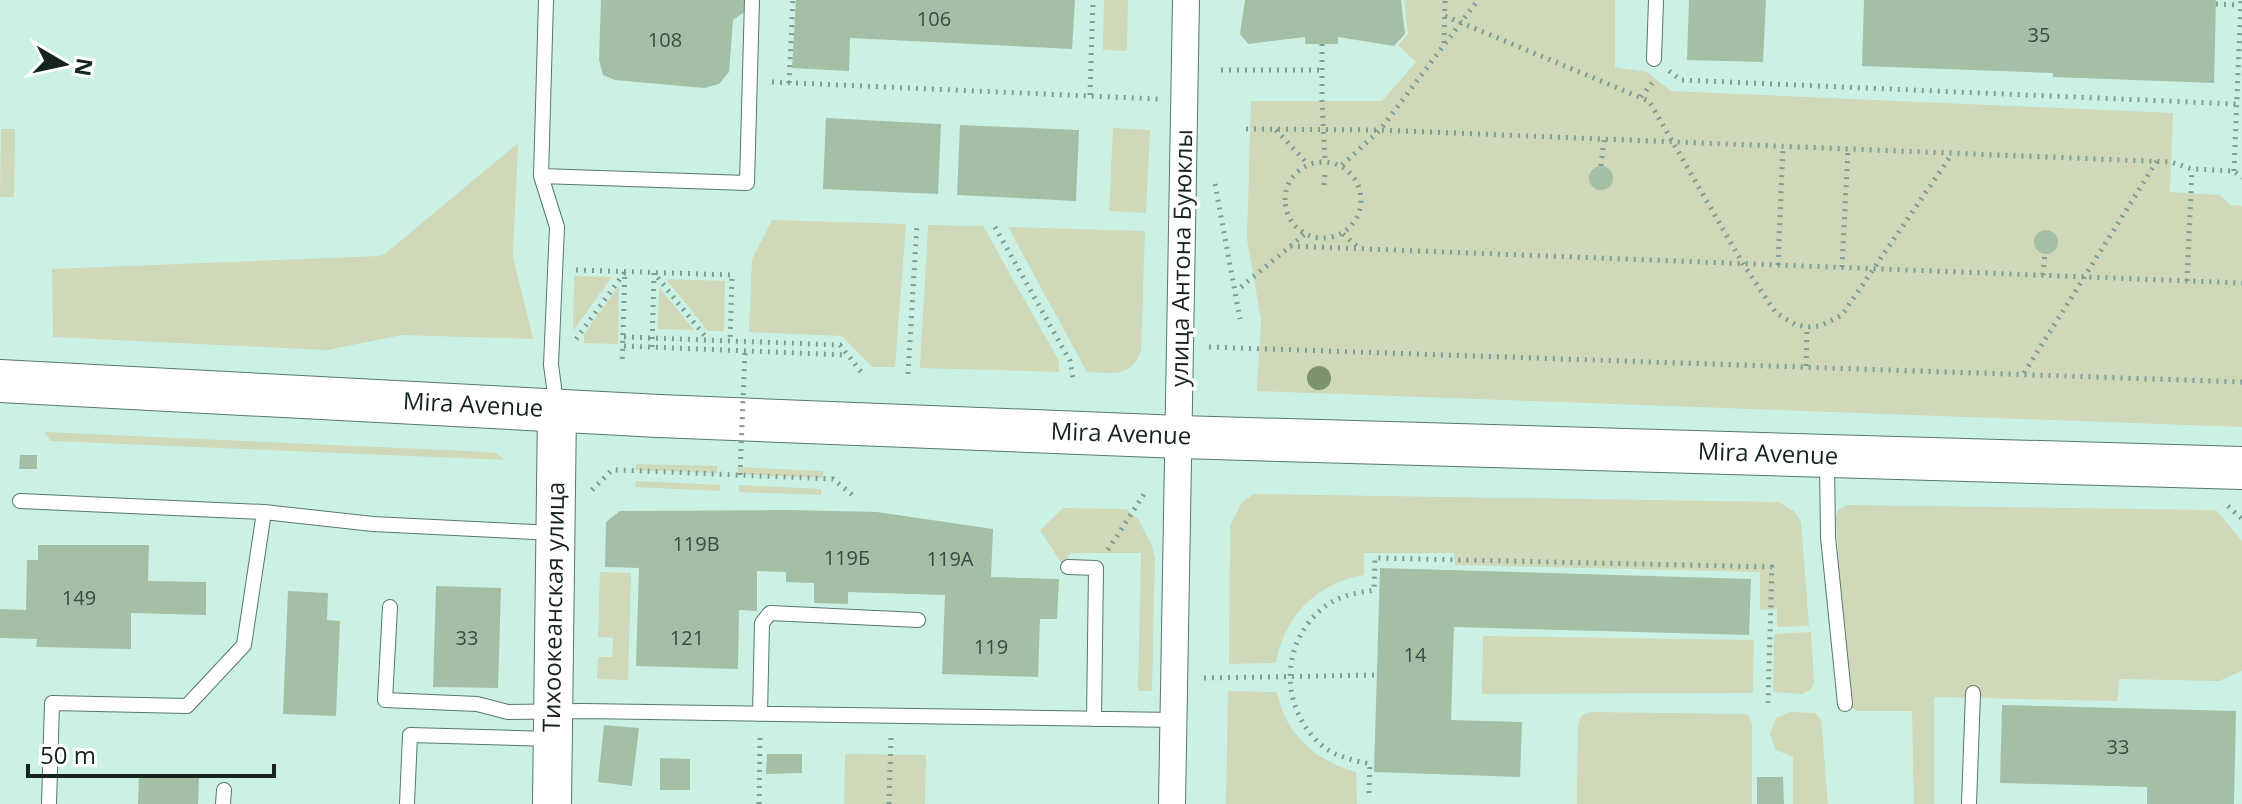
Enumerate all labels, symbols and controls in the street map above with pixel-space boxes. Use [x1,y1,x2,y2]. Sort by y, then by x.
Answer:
house number: 106 [917,5,951,32]
house number: 35 [2028,21,2050,48]
north arrow [24,24,104,104]
house number: 108 [648,26,682,53]
text: N [69,56,101,78]
street label: улица Антона Буюклы [1162,129,1199,387]
street label: Mira Avenue [402,383,544,424]
street label: Mira Avenue [1050,414,1192,451]
street label: Mira Avenue [1697,434,1839,471]
street label: Тихоокеанская улица [534,481,571,732]
house number: 119В [672,530,720,557]
house number: 119Б [824,544,870,571]
house number: 119А [927,545,974,572]
house number: 149 [62,584,96,611]
house number: 33 [456,624,478,651]
house number: 121 [670,624,704,651]
house number: 119 [974,633,1008,660]
house number: 14 [1404,641,1427,668]
scale bar [28,728,274,778]
house number: 33 [2107,733,2129,760]
text: 50 m [40,738,96,771]

